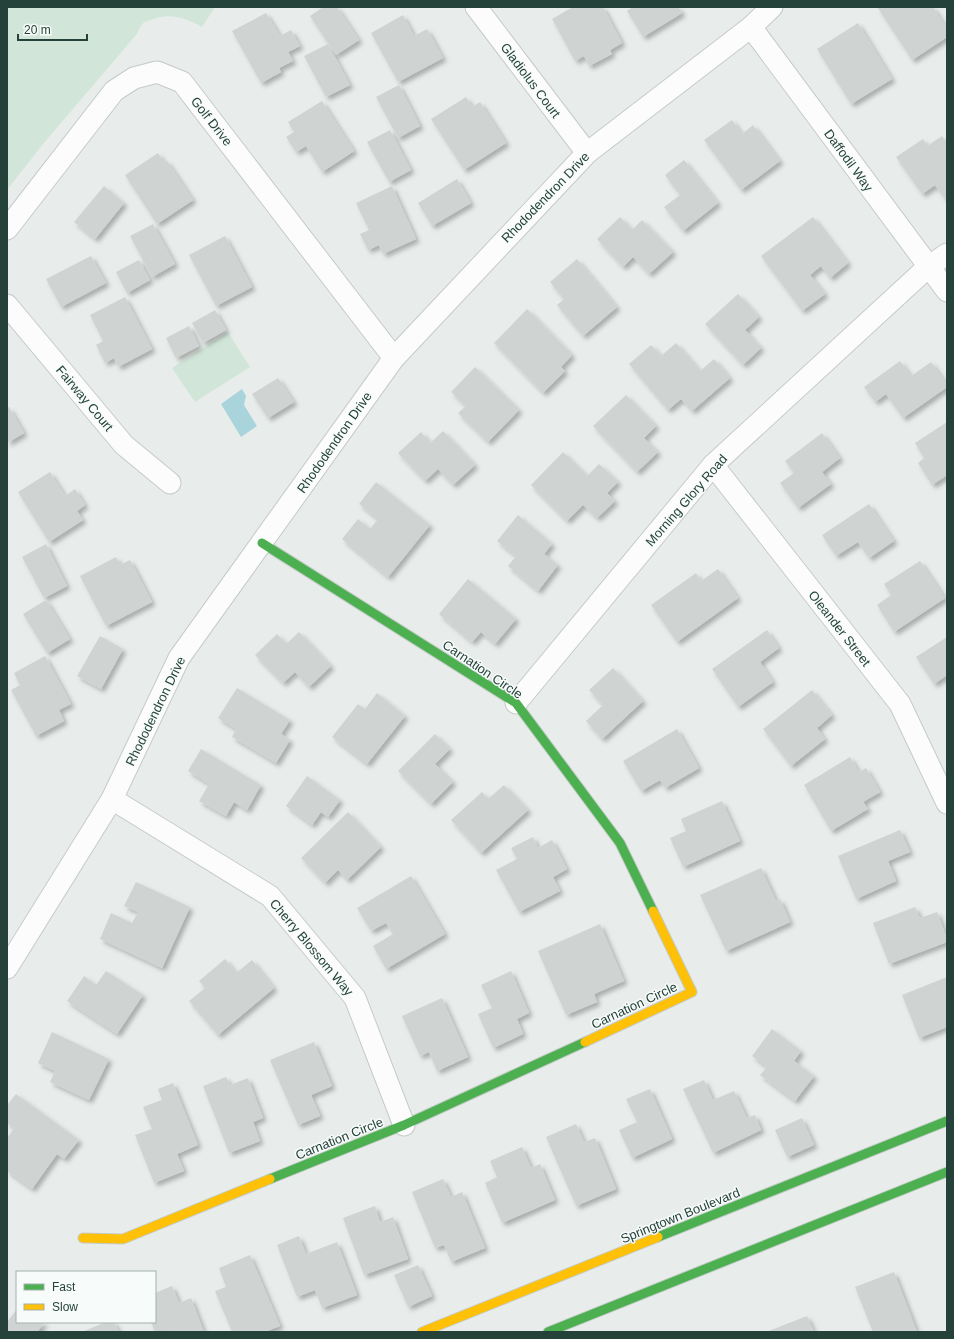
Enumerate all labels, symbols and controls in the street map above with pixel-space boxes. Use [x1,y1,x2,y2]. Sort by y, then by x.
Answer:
scale bar [18,16,87,42]
text: 20 m [24,23,51,37]
street label: Gladiolus Court [498,40,564,121]
street label: Golf Drive [188,94,235,149]
street label: Daffodil Way [821,126,876,195]
street label: Rhododendron Drive [498,149,592,246]
street label: Fairway Court [53,363,117,434]
street label: Rhododendron Drive [294,389,375,496]
street label: Morning Glory Road [643,452,730,549]
street label: Oleander Street [805,588,874,669]
street label: Carnation Circle [440,637,526,702]
street label: Rhododendron Drive [122,654,188,768]
street label: Cherry Blossom Way [267,896,357,999]
street label: Carnation Circle [589,979,680,1032]
street label: Carnation Circle [293,1114,385,1163]
street label: Springtown Boulevard [618,1185,742,1246]
legend [16,1271,156,1323]
text: Fast [52,1280,76,1294]
text: Slow [52,1300,78,1314]

